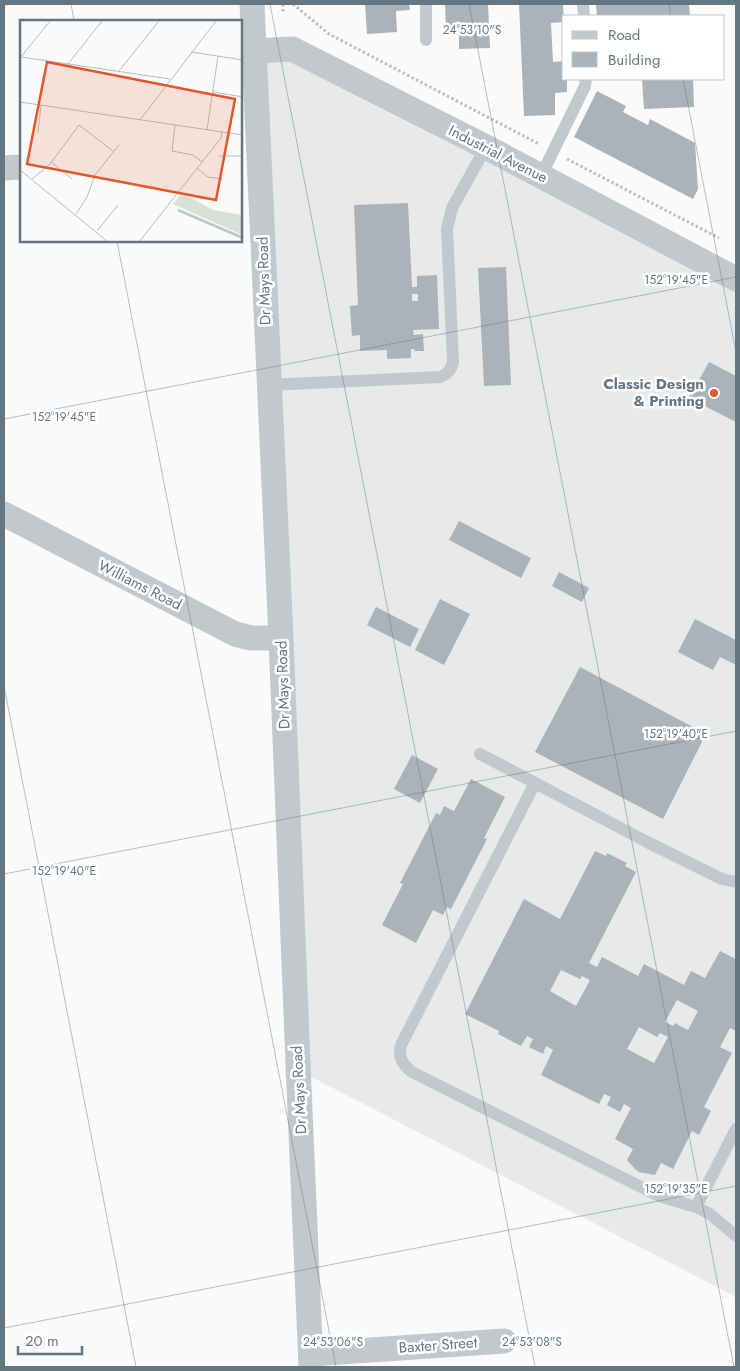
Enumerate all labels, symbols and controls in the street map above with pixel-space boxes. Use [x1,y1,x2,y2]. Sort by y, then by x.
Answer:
legend [562,15,725,80]
inset map [20,20,242,242]
text: 24°53'10"S [443,21,502,39]
text: Road [608,24,640,46]
text: Building [608,49,660,71]
street label: Industrial Avenue [445,120,552,189]
street label: Dr Mays Road [251,236,277,326]
text: 152°19'45"E [644,271,708,289]
place label: Classic Design & Printing [603,373,704,412]
marker: Classic Design & Printing [708,387,720,399]
text: 152°19'45"E [32,408,96,426]
street label: Williams Road [94,554,186,616]
street label: Dr Mays Road [270,640,296,730]
text: 152°19'40"E [644,725,708,743]
text: 152°19'40"E [32,862,96,880]
street label: Dr Mays Road [286,1045,312,1135]
text: 152°19'35"E [644,1180,708,1198]
scale bar [18,1324,81,1356]
text: 20 m [25,1330,59,1352]
street label: Baxter Street [398,1331,478,1359]
text: 24°53'06"S [303,1333,364,1351]
text: 24°53'08"S [502,1333,562,1351]

